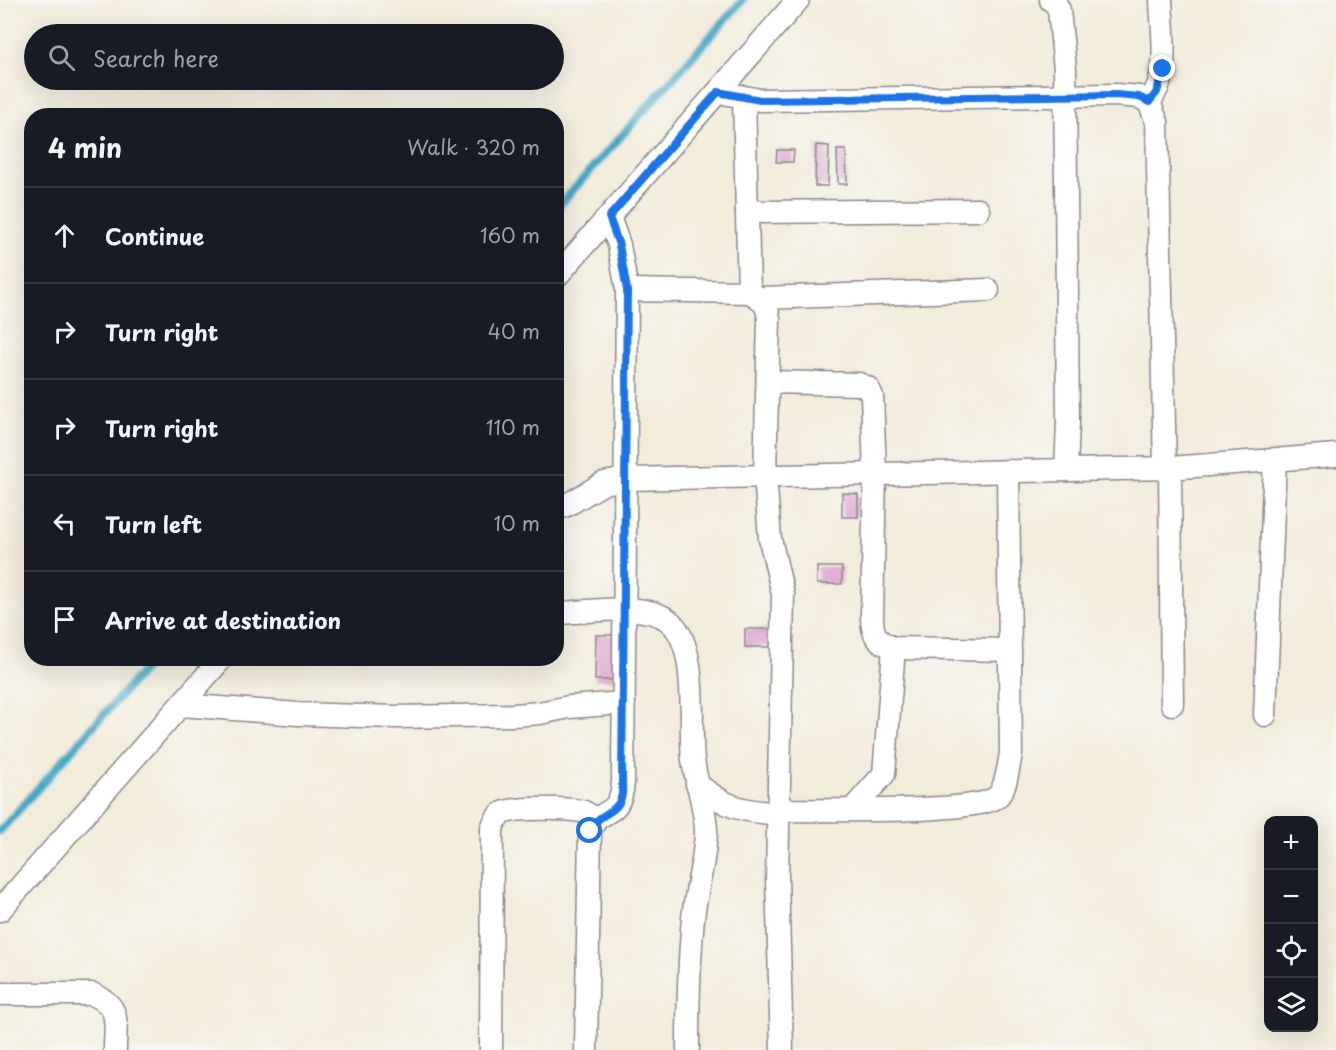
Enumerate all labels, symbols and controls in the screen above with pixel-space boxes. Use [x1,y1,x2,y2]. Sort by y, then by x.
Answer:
search box [24,24,564,90]
icon: search [45,41,78,74]
text: Search here [93,41,219,74]
route end [1149,55,1175,81]
text: 4 min [48,128,122,167]
text: Walk · 320 m [407,132,540,162]
icon: ahead [48,219,81,252]
text: Continue [105,219,204,252]
text: 160 m [480,220,540,250]
icon: right [48,315,81,348]
text: Turn right [105,315,218,348]
text: 40 m [488,316,540,346]
icon: right [48,411,81,444]
text: Turn right [105,411,218,444]
text: 110 m [486,412,540,442]
icon: left [48,507,81,540]
text: Turn left [105,507,202,540]
text: 10 m [493,508,540,538]
icon: arrive [48,603,81,636]
text: Arrive at destination [105,603,341,636]
map controls [1264,816,1318,1032]
button: + [1264,816,1318,870]
route start [576,817,602,843]
button: − [1264,870,1318,924]
button: locate [1264,924,1318,978]
button: layers [1264,978,1318,1032]

